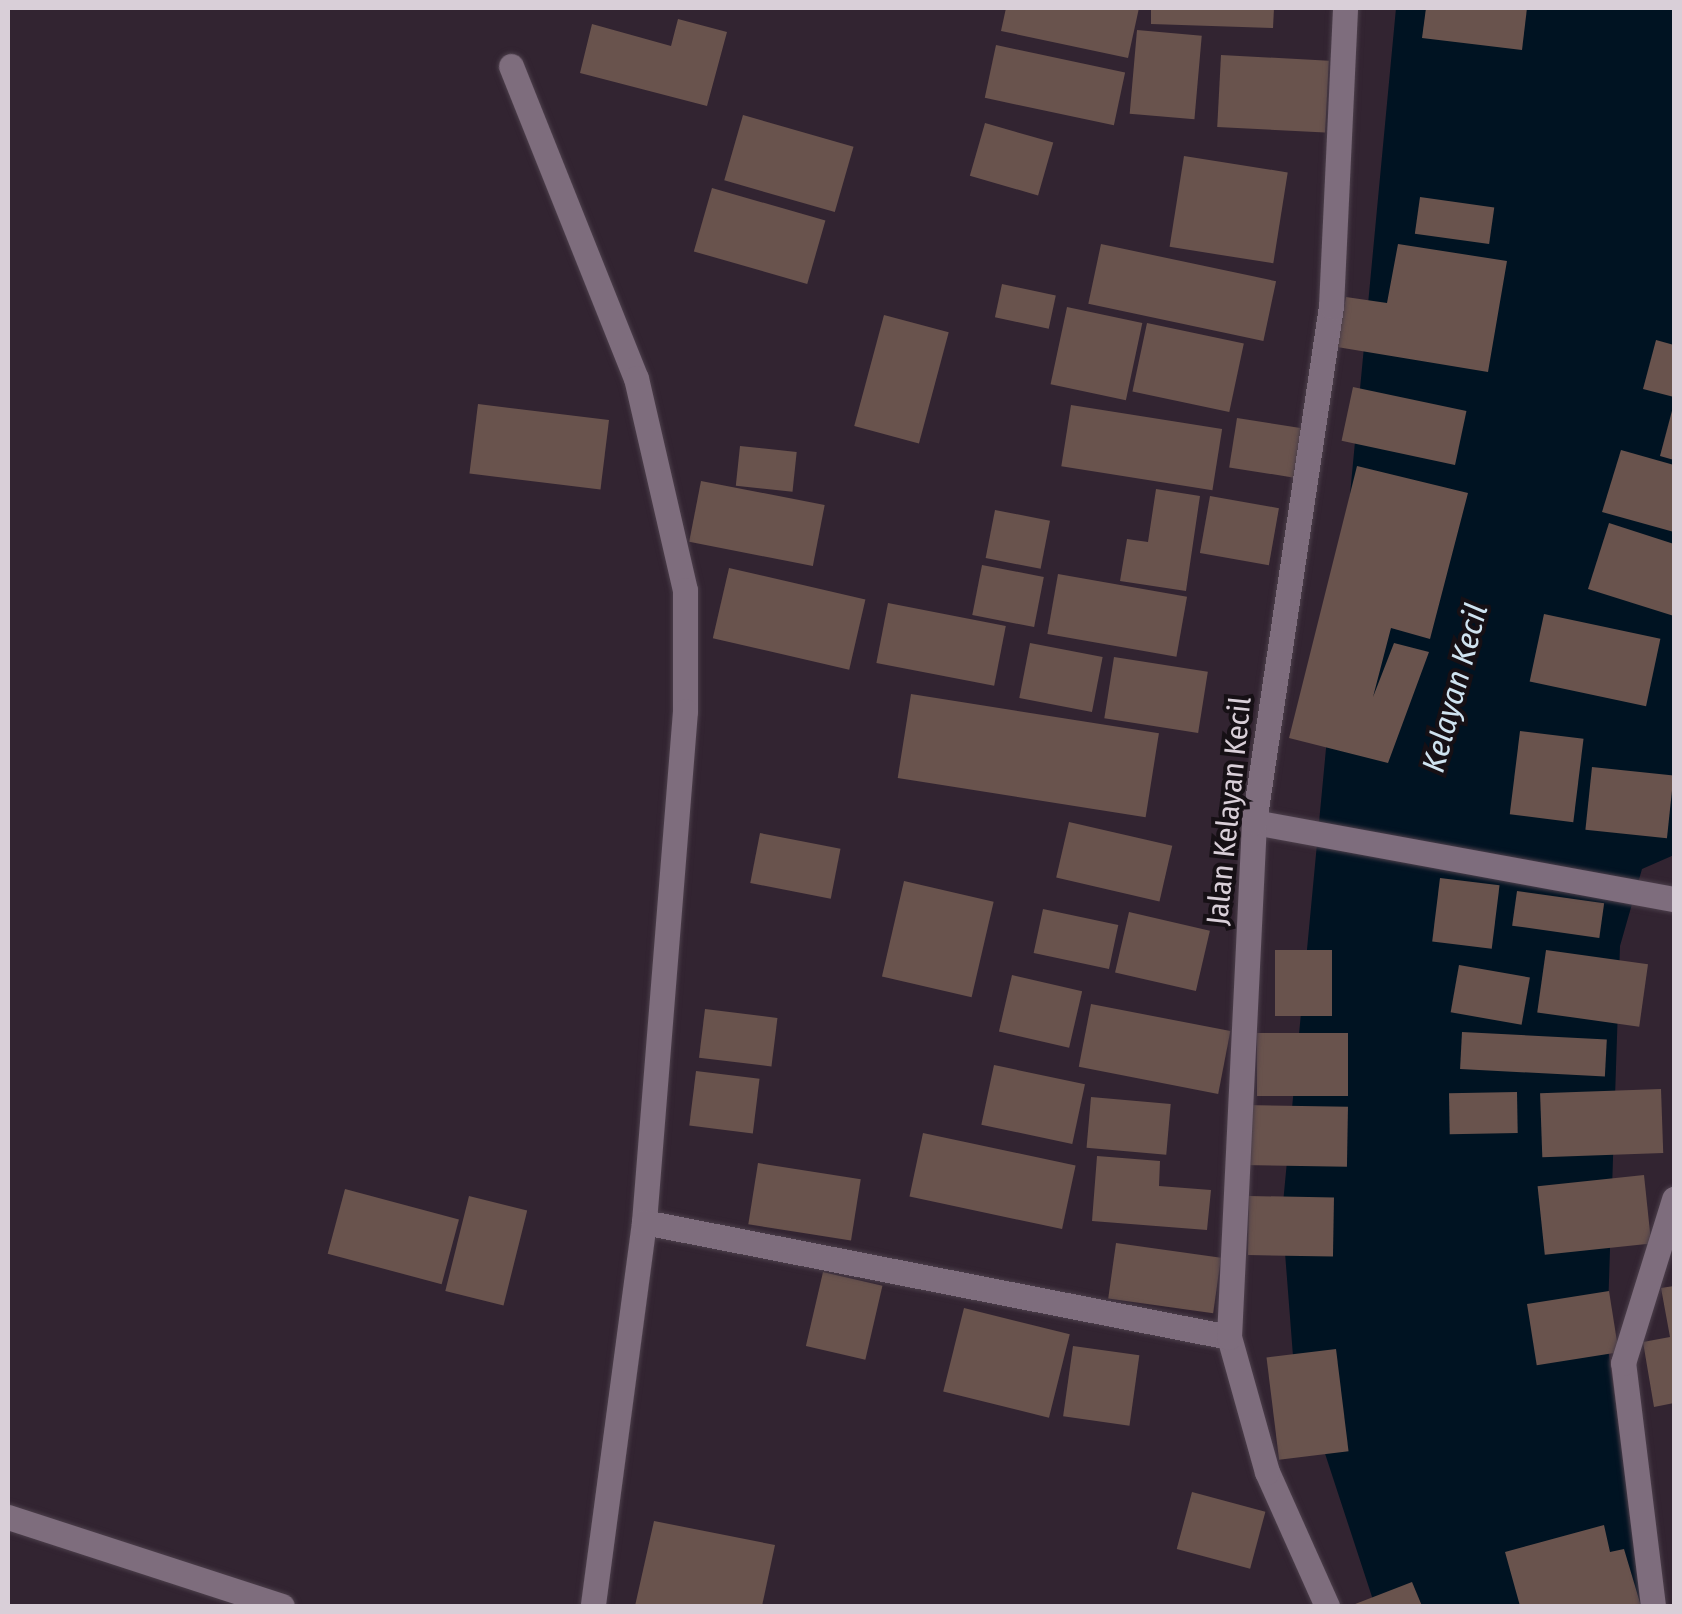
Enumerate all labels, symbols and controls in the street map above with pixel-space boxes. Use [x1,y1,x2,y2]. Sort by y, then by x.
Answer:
water label: Kelayan Kecil [1414,600,1496,776]
street label: Jalan Kelayan Kecil [1199,695,1259,927]

